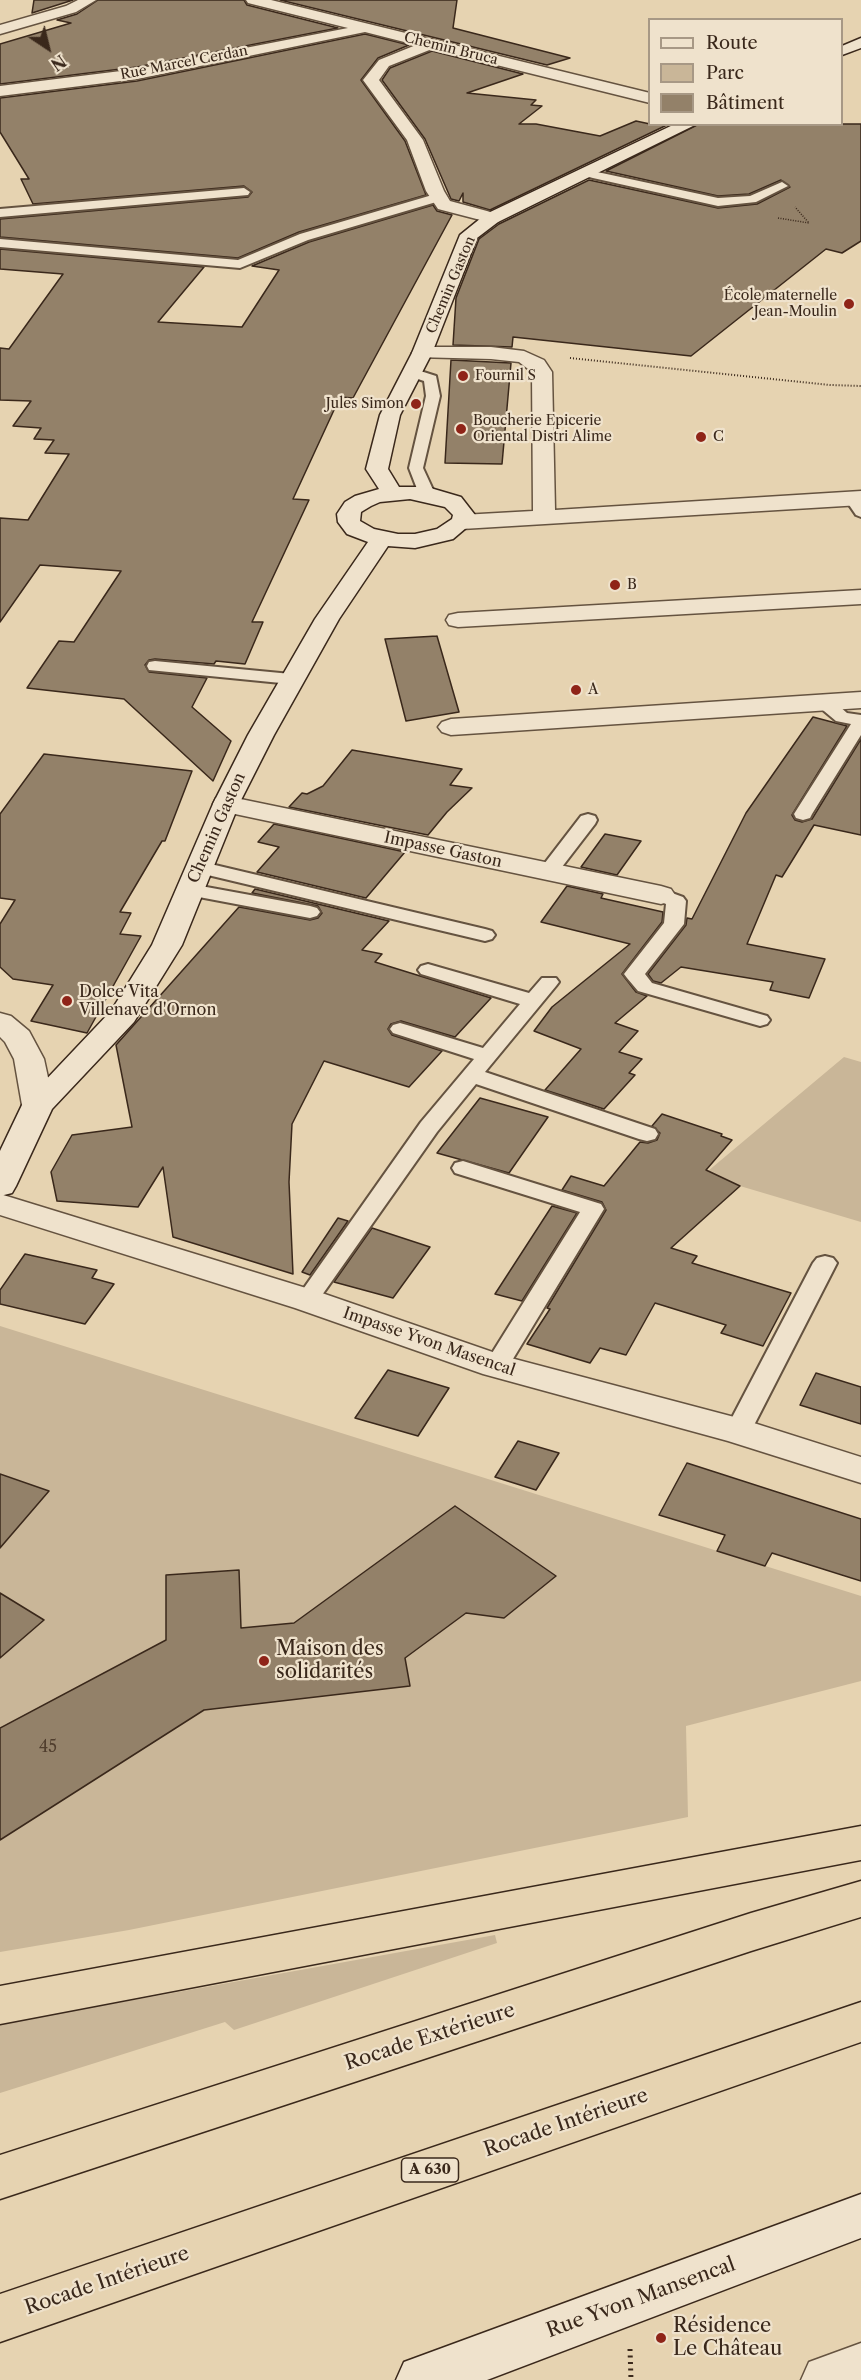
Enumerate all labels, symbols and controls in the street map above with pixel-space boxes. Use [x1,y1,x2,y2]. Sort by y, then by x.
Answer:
north arrow [18,18,78,78]
legend [648,18,843,126]
street label: Chemin Bruca [402,29,500,69]
text: Route [706,32,758,54]
street label: Rue Marcel Cerdan [119,42,249,84]
text: N [47,51,70,75]
text: Parc [706,62,744,84]
text: Bâtiment [706,92,784,114]
street label: Chemin Gaston [423,234,479,336]
place label: École maternelle Jean-Moulin [724,288,837,320]
marker: École maternelle Jean-Moulin [842,297,856,311]
place label: Fournil S [475,368,536,384]
marker: Fournil S [456,369,470,383]
place label: Jules Simon [326,396,404,412]
marker: Jules Simon [409,397,423,411]
place label: Boucherie Epicerie Oriental Distri Alime [473,413,612,446]
marker: Boucherie Epicerie Oriental Distri Alime [454,422,468,436]
place label: C [713,429,724,445]
marker: C [694,430,708,444]
place label: B [627,577,637,593]
marker: B [608,578,622,592]
place label: A [588,682,598,698]
marker: A [569,683,583,697]
street label: Chemin Gaston [184,770,250,886]
street label: Impasse Gaston [382,828,504,872]
place label: Dolce Vita Villenave d'Ornon [79,982,216,1020]
marker: Dolce Vita Villenave d'Ornon [60,994,74,1008]
street label: Impasse Yvon Masencal [340,1303,518,1381]
place label: Maison des solidarités [276,1637,384,1684]
marker: Maison des solidarités [257,1654,271,1668]
house number: 45 [39,1737,57,1757]
street label: Rocade Extérieure [342,1998,518,2076]
street label: Rocade Intérieure [481,2084,651,2162]
road number: A 630 [402,2158,458,2182]
street label: Rocade Intérieure [22,2242,192,2320]
street label: Rue Yvon Mansencal [543,2253,739,2343]
place label: Résidence Le Château [673,2314,782,2361]
marker: Résidence Le Château [654,2331,668,2345]

